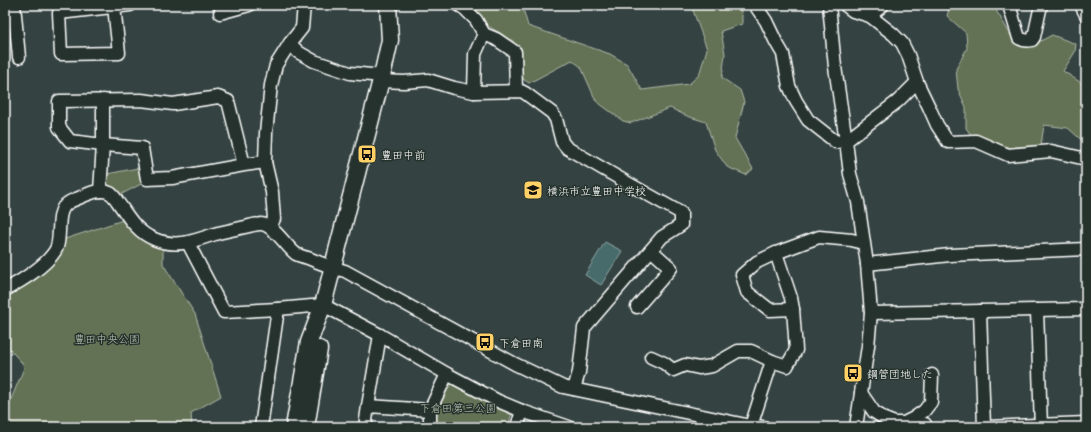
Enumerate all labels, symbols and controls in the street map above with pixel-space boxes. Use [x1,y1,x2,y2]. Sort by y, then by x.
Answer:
bus stop icon: 豊田中前 [356,143,378,165]
place label: 豊田中前 [381,146,425,163]
school or university icon: 横浜市立豊田中学校 [522,179,544,201]
place label: 横浜市立豊田中学校 [547,182,646,199]
park label: 豊田中央公園 [74,330,140,347]
bus stop icon: 下倉田南 [474,331,496,353]
place label: 下倉田南 [499,334,543,351]
bus stop icon: 鋼管団地した [842,362,864,384]
place label: 鋼管団地した [867,365,933,382]
park label: 下倉田第三公園 [420,399,497,416]

